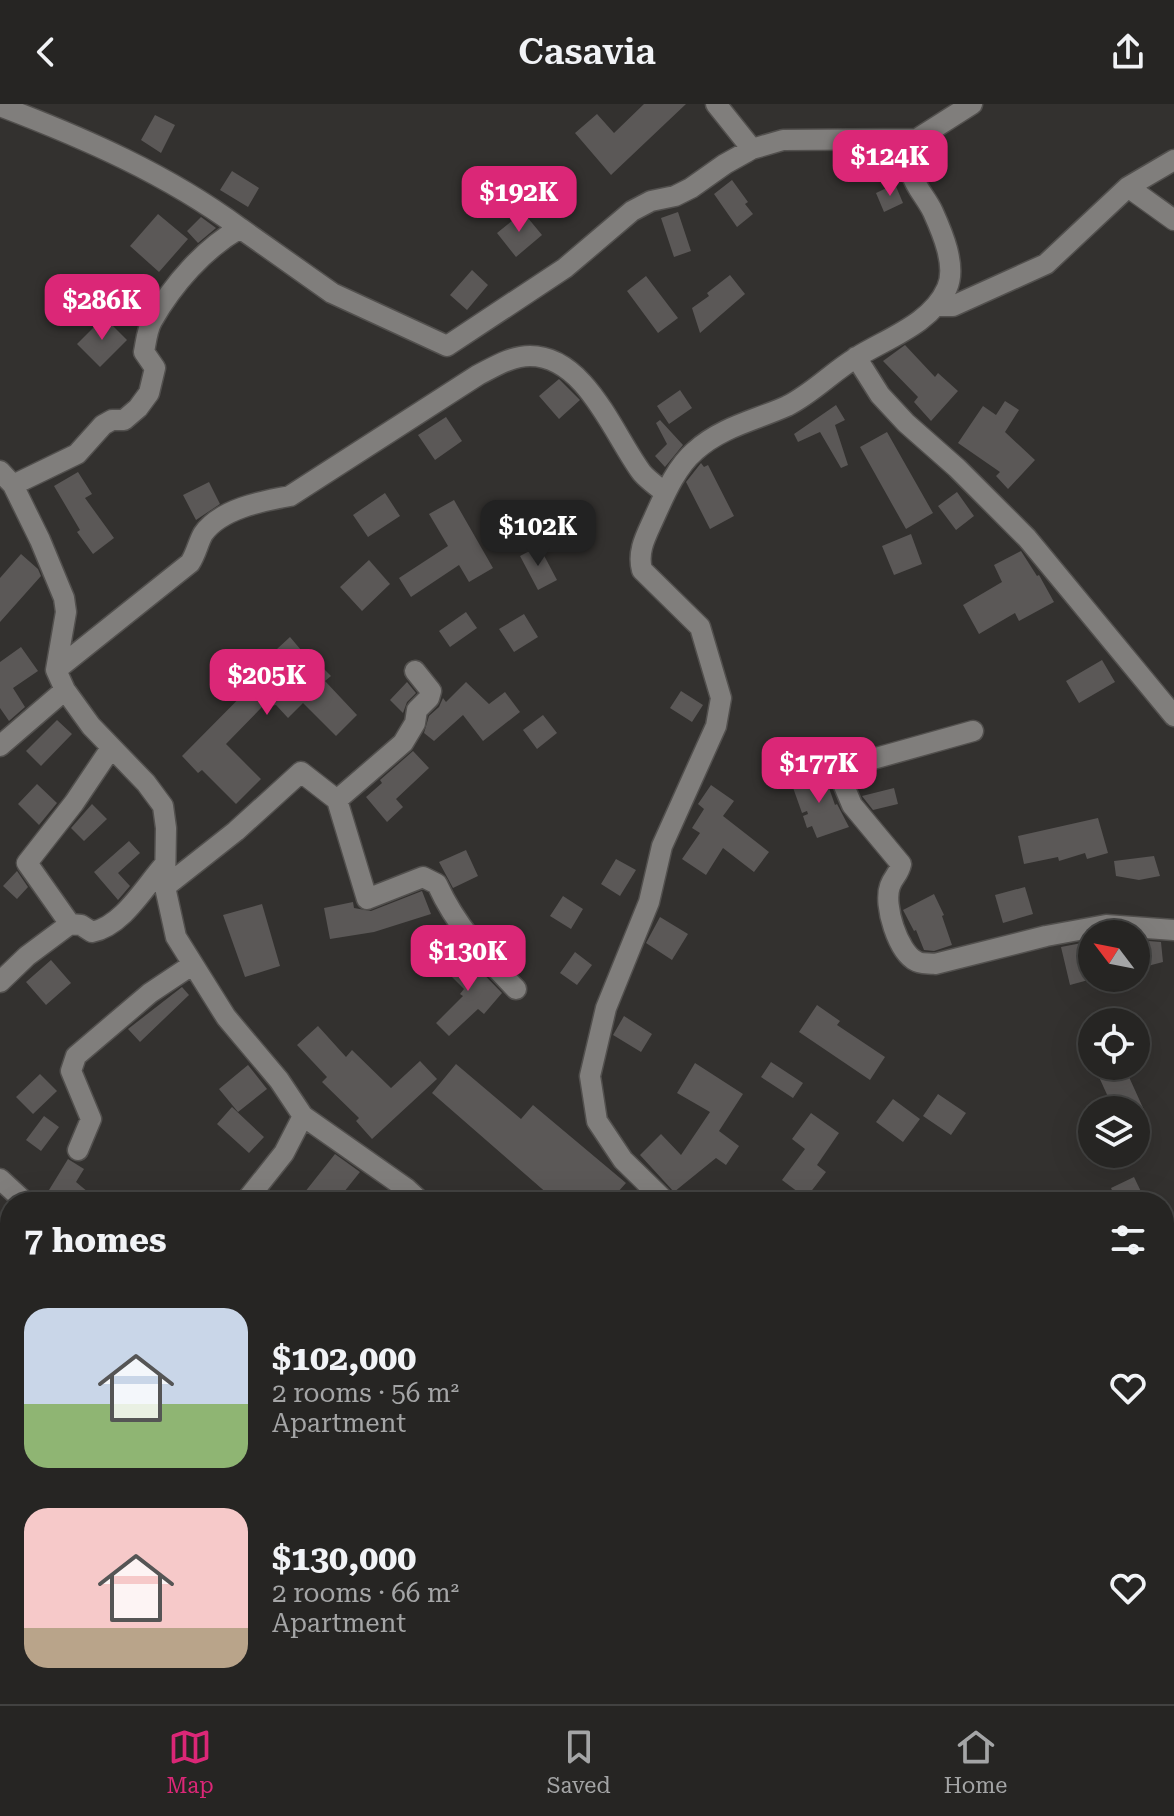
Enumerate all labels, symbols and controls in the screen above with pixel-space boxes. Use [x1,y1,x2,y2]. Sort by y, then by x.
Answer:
icon: back [24,30,68,74]
icon: share [1106,30,1150,74]
text: Casavia [518,31,656,73]
pin: $124K [834,130,946,198]
text: $124K [851,141,929,171]
pin: $192K [463,166,575,234]
text: $192K [480,177,558,207]
pin: $286K [46,274,158,342]
text: $286K [63,285,141,315]
pin: $102K [482,500,594,568]
text: $102K [499,511,577,541]
pin: $205K [211,649,323,717]
text: $205K [228,660,306,690]
pin: $177K [763,737,875,805]
text: $177K [780,748,858,778]
north arrow [1078,920,1150,992]
map controls [1078,920,1150,1168]
pin: $130K [412,925,524,993]
text: $130K [429,936,507,966]
button: locate [1078,1008,1150,1080]
button: layers [1078,1096,1150,1168]
icon: filters [1106,1218,1150,1262]
text: 7 homes [24,1220,167,1260]
text: $102,000 [272,1338,416,1378]
icon: home [88,1340,184,1436]
icon: heart [1106,1366,1150,1410]
text: 2 rooms · 56 m² [272,1378,459,1408]
text: Apartment [272,1408,406,1438]
text: $130,000 [272,1538,416,1578]
icon: home [88,1540,184,1636]
icon: heart [1106,1566,1150,1610]
text: 2 rooms · 66 m² [272,1578,459,1608]
text: Apartment [272,1608,406,1638]
tab: Map [167,1725,214,1798]
tab: Saved [547,1725,611,1798]
tab: Home [944,1725,1007,1798]

